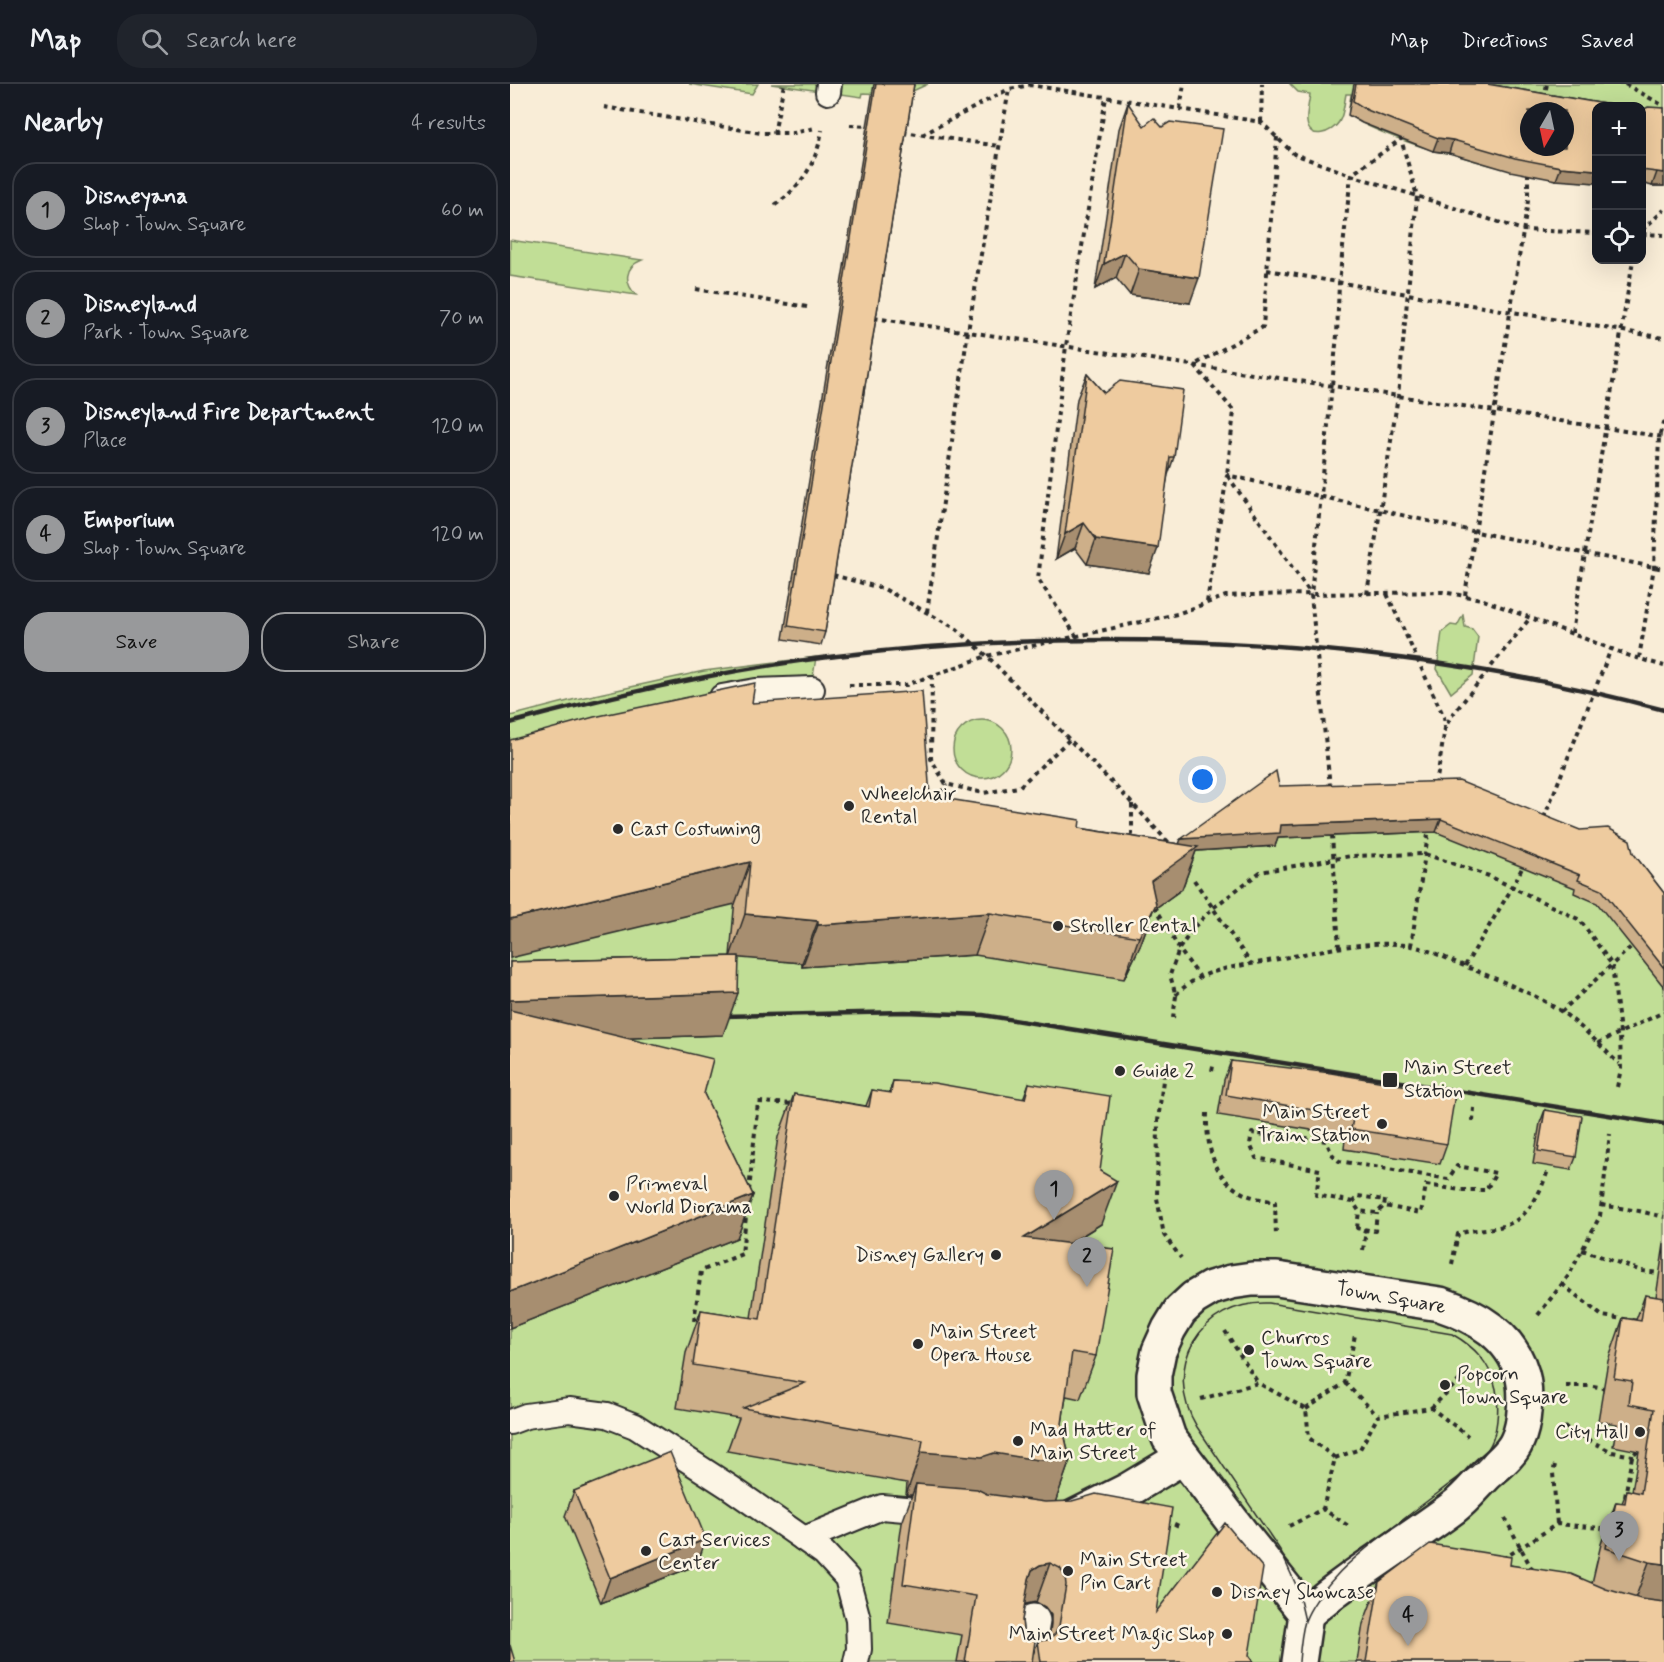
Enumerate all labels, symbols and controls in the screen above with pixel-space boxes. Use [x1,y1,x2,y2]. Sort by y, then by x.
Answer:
search box [117,14,537,68]
text: Map [30,23,81,60]
icon: search [138,25,171,58]
text: Search here [186,27,297,55]
text: Map [1390,27,1429,55]
text: Directions [1462,27,1548,55]
text: Saved [1581,27,1634,55]
north arrow [1520,102,1574,156]
map controls [1592,102,1646,264]
button: + [1592,102,1646,156]
text: Nearby [24,106,103,140]
text: 4 results [411,110,486,137]
button: − [1592,156,1646,210]
text: Disneyana [83,183,188,211]
text: 1 [41,197,50,224]
text: 60 m [441,197,484,224]
button: locate [1592,210,1646,264]
text: Shop · Town Square [83,211,246,238]
text: Disneyland [83,291,197,319]
text: 2 [41,305,50,332]
text: 70 m [439,305,484,332]
text: Park · Town Square [83,319,249,346]
text: Disneyland Fire Department [83,399,375,427]
text: 3 [41,413,50,440]
text: 120 m [431,413,484,440]
text: Place [83,427,127,454]
text: Emporium [83,507,175,535]
text: 4 [40,521,51,548]
text: 120 m [431,521,484,548]
text: Shop · Town Square [83,535,246,562]
button: Save [24,612,249,672]
button: Share [261,612,486,672]
your location [1188,765,1217,794]
place label: Wheelchair Rental [861,781,956,831]
marker: Wheelchair Rental [842,799,856,813]
place label: Cast Costuming [630,816,761,844]
marker: Cast Costuming [611,822,625,836]
place label: Stroller Rental [1070,913,1197,940]
marker: Stroller Rental [1051,919,1065,933]
place label: Main Street Station [1404,1055,1511,1105]
place label: Guide 2 [1132,1058,1194,1085]
marker: Guide 2 [1113,1064,1127,1078]
marker: Main Street Station [1381,1071,1399,1089]
place label: Main Street Train Station [1258,1099,1370,1149]
marker: Main Street Train Station [1375,1117,1389,1131]
pin: 1 [1034,1170,1074,1220]
place label: Primeval World Diorama [626,1171,752,1221]
marker: Primeval World Diorama [607,1189,621,1203]
pin: 2 [1068,1238,1106,1287]
place label: Disney Gallery [855,1242,984,1269]
marker: Disney Gallery [989,1248,1003,1262]
street label: Town Square [1334,1275,1448,1321]
place label: Main Street Opera House [930,1319,1037,1369]
place label: Churros Town Square [1261,1325,1372,1375]
marker: Main Street Opera House [911,1337,925,1351]
marker: Churros Town Square [1242,1343,1256,1357]
place label: Popcorn Town Square [1457,1361,1568,1411]
marker: Popcorn Town Square [1438,1378,1452,1392]
place label: Mad Hatter of Main Street [1030,1417,1156,1467]
place label: City Hall [1555,1419,1628,1446]
marker: City Hall [1633,1425,1647,1439]
marker: Mad Hatter of Main Street [1011,1434,1025,1448]
pin: 3 [1600,1512,1638,1561]
place label: Cast Services Center [658,1527,771,1577]
marker: Cast Services Center [639,1544,653,1558]
place label: Main Street Pin Cart [1080,1547,1187,1597]
marker: Main Street Pin Cart [1061,1564,1075,1578]
place label: Disney Showcase [1229,1579,1374,1606]
marker: Disney Showcase [1210,1585,1224,1599]
pin: 4 [1388,1596,1428,1646]
place label: Main Street Magic Shop [1009,1621,1215,1650]
marker: Main Street Magic Shop [1220,1627,1234,1641]

